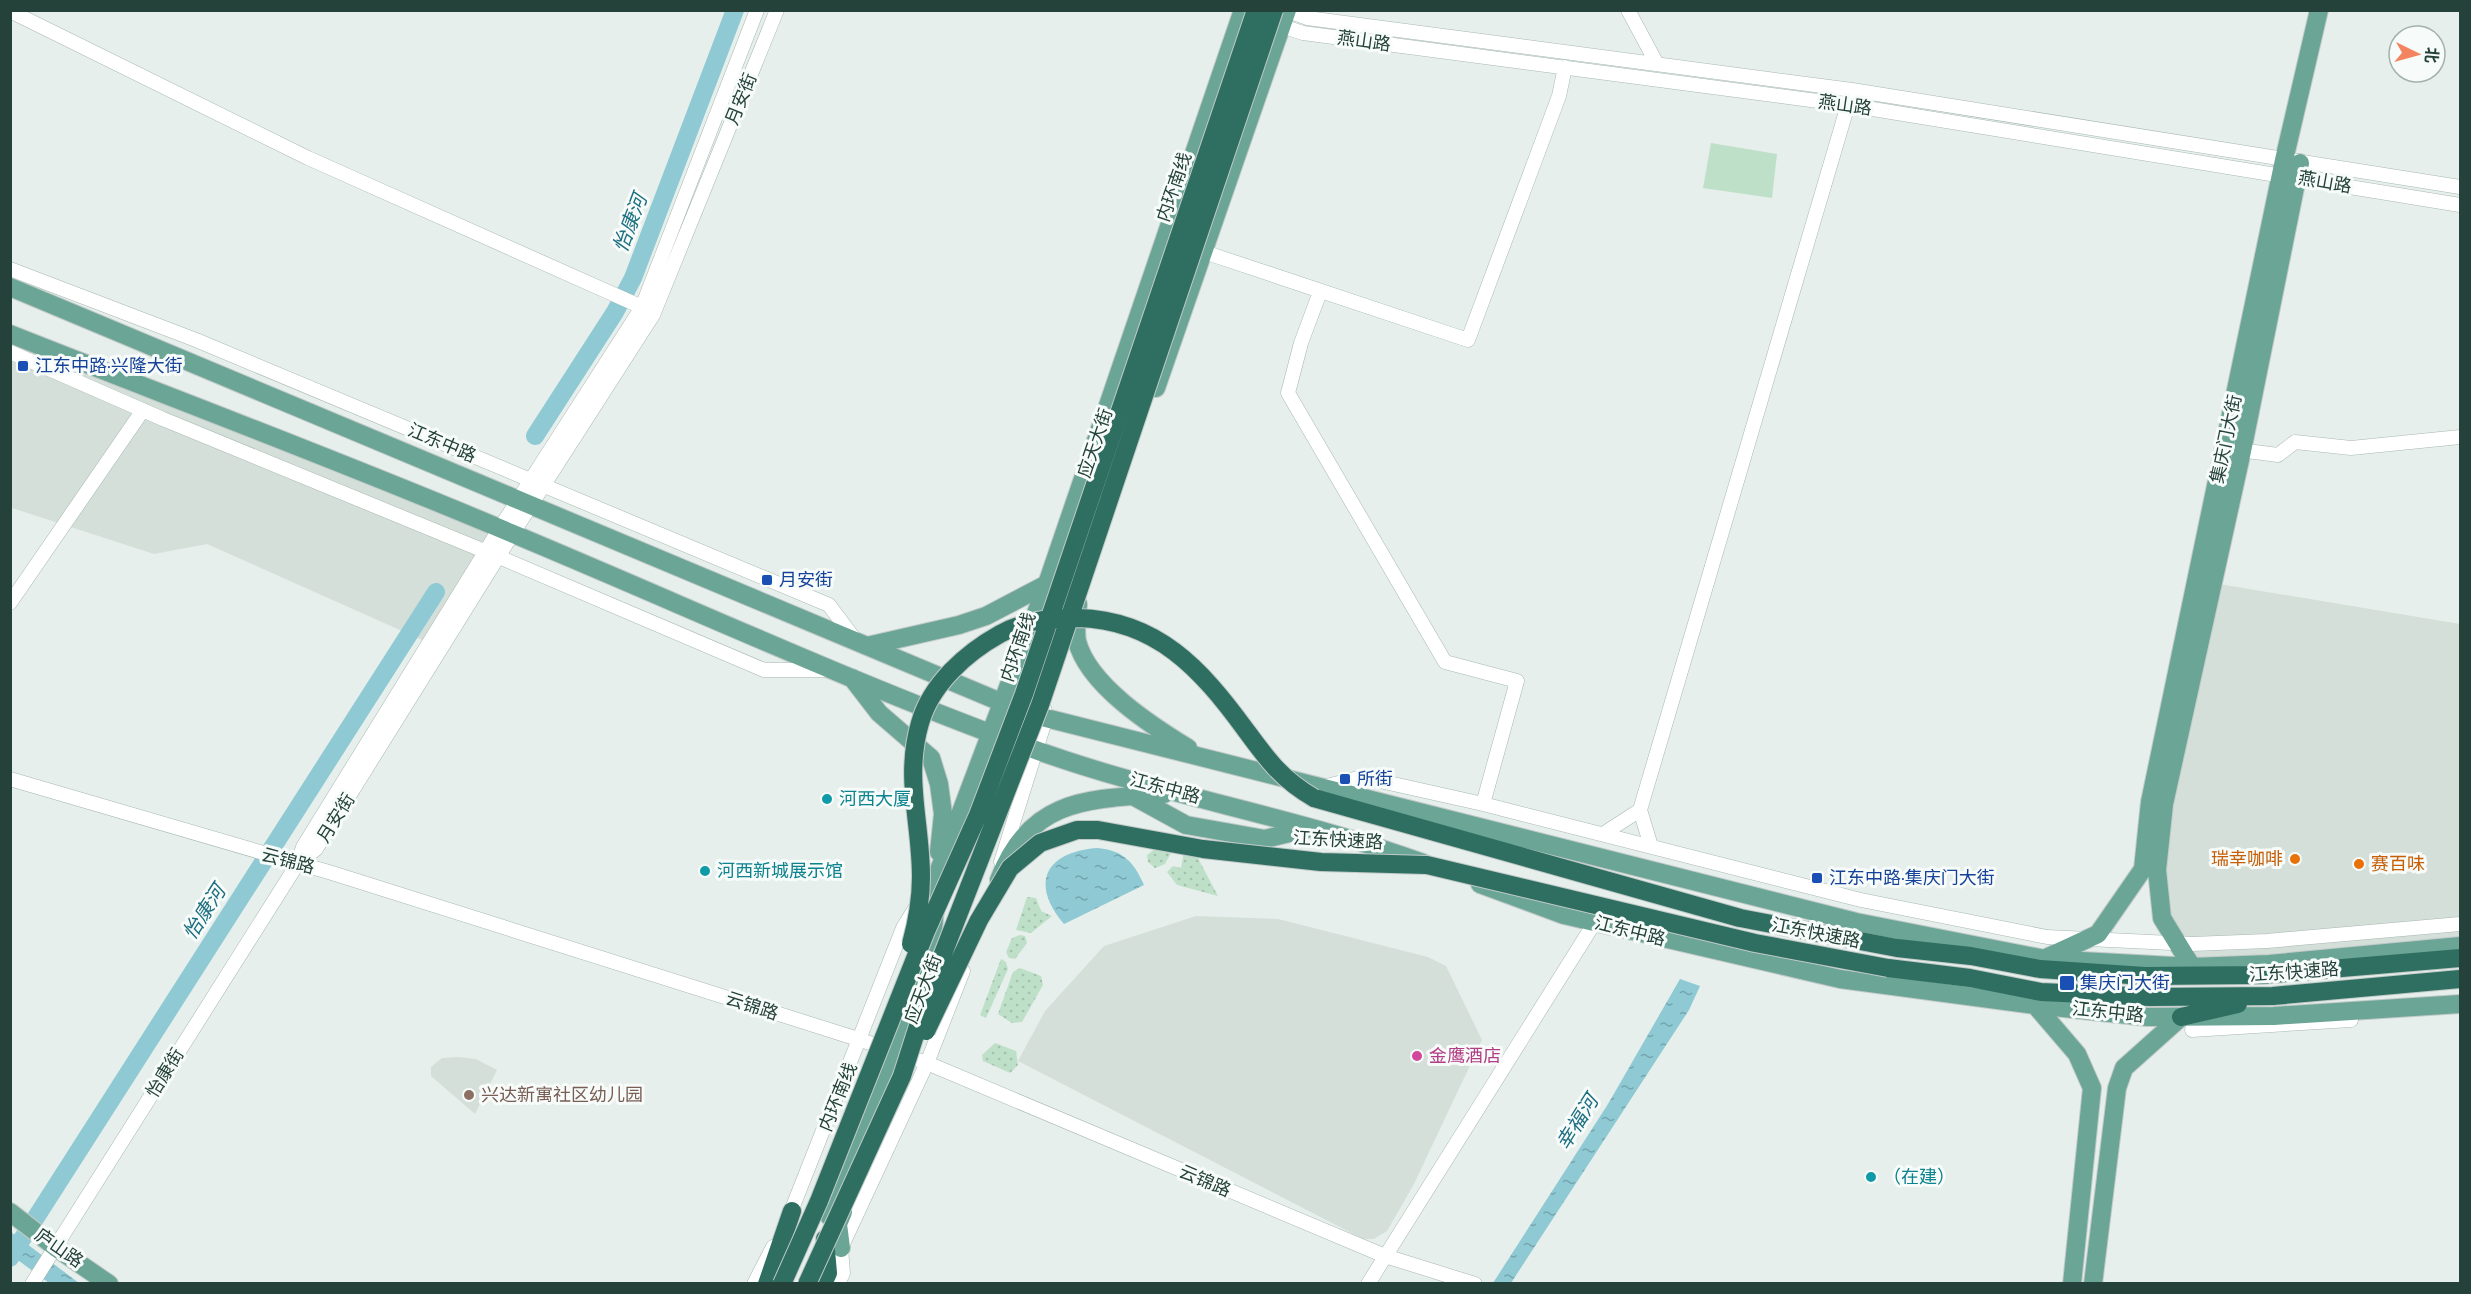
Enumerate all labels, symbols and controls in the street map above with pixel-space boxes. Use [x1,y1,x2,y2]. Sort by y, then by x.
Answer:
north arrow [2387,24,2447,84]
street label: 燕山路 [1336,25,1392,55]
text: 北 [2422,47,2443,64]
street label: 月安街 [720,69,760,128]
street label: 燕山路 [1817,89,1873,119]
street label: 内环南线 [1151,149,1195,224]
street label: 燕山路 [2297,165,2354,197]
water label: 怡康河 [607,187,652,255]
place label: 江东中路·兴隆大街 [35,354,183,376]
marker: 江东中路·兴隆大街 [16,359,30,373]
street label: 集庆门大街 [2205,392,2245,485]
street label: 应天大街 [1072,405,1116,480]
street label: 江东中路 [405,418,480,466]
place label: 月安街 [779,568,833,590]
marker: 月安街 [760,573,774,587]
street label: 内环南线 [995,609,1039,684]
street label: 江东中路 [1128,767,1203,807]
place label: 所街 [1357,767,1393,789]
marker: 所街 [1338,772,1352,786]
place label: 河西大厦 [839,787,911,809]
street label: 月安街 [312,789,359,846]
marker: 河西大厦 [820,792,834,806]
street label: 江东快速路 [1293,826,1384,852]
street label: 云锦路 [259,842,317,878]
place label: 瑞幸咖啡 [2211,847,2283,869]
marker: 瑞幸咖啡 [2288,852,2302,866]
place label: 赛百味 [2371,852,2425,874]
marker: 赛百味 [2352,857,2366,871]
place label: 河西新城展示馆 [717,859,843,881]
marker: 河西新城展示馆 [698,864,712,878]
place label: 江东中路·集庆门大街 [1829,866,1995,888]
marker: 江东中路·集庆门大街 [1810,871,1824,885]
water label: 怡康河 [177,876,232,943]
street label: 江东中路 [1593,911,1668,949]
street label: 江东快速路 [1770,913,1862,951]
street label: 应天大街 [899,951,945,1026]
street label: 江东快速路 [2248,957,2340,985]
place label: 集庆门大街 [2080,971,2170,993]
marker: 集庆门大街 [2058,974,2076,992]
street label: 云锦路 [723,986,781,1024]
street label: 江东中路 [2071,996,2145,1026]
street label: 怡康街 [141,1044,188,1101]
place label: 金鹰酒店 [1429,1044,1501,1066]
marker: 金鹰酒店 [1410,1049,1424,1063]
street label: 内环南线 [813,1059,861,1134]
place label: 兴达新寓社区幼儿园 [481,1083,643,1105]
water label: 幸福河 [1550,1086,1604,1153]
marker: 兴达新寓社区幼儿园 [462,1088,476,1102]
street label: 云锦路 [1176,1159,1235,1201]
place label: （在建） [1883,1165,1955,1187]
marker: （在建） [1864,1170,1878,1184]
street label: 庐山路 [31,1223,88,1272]

